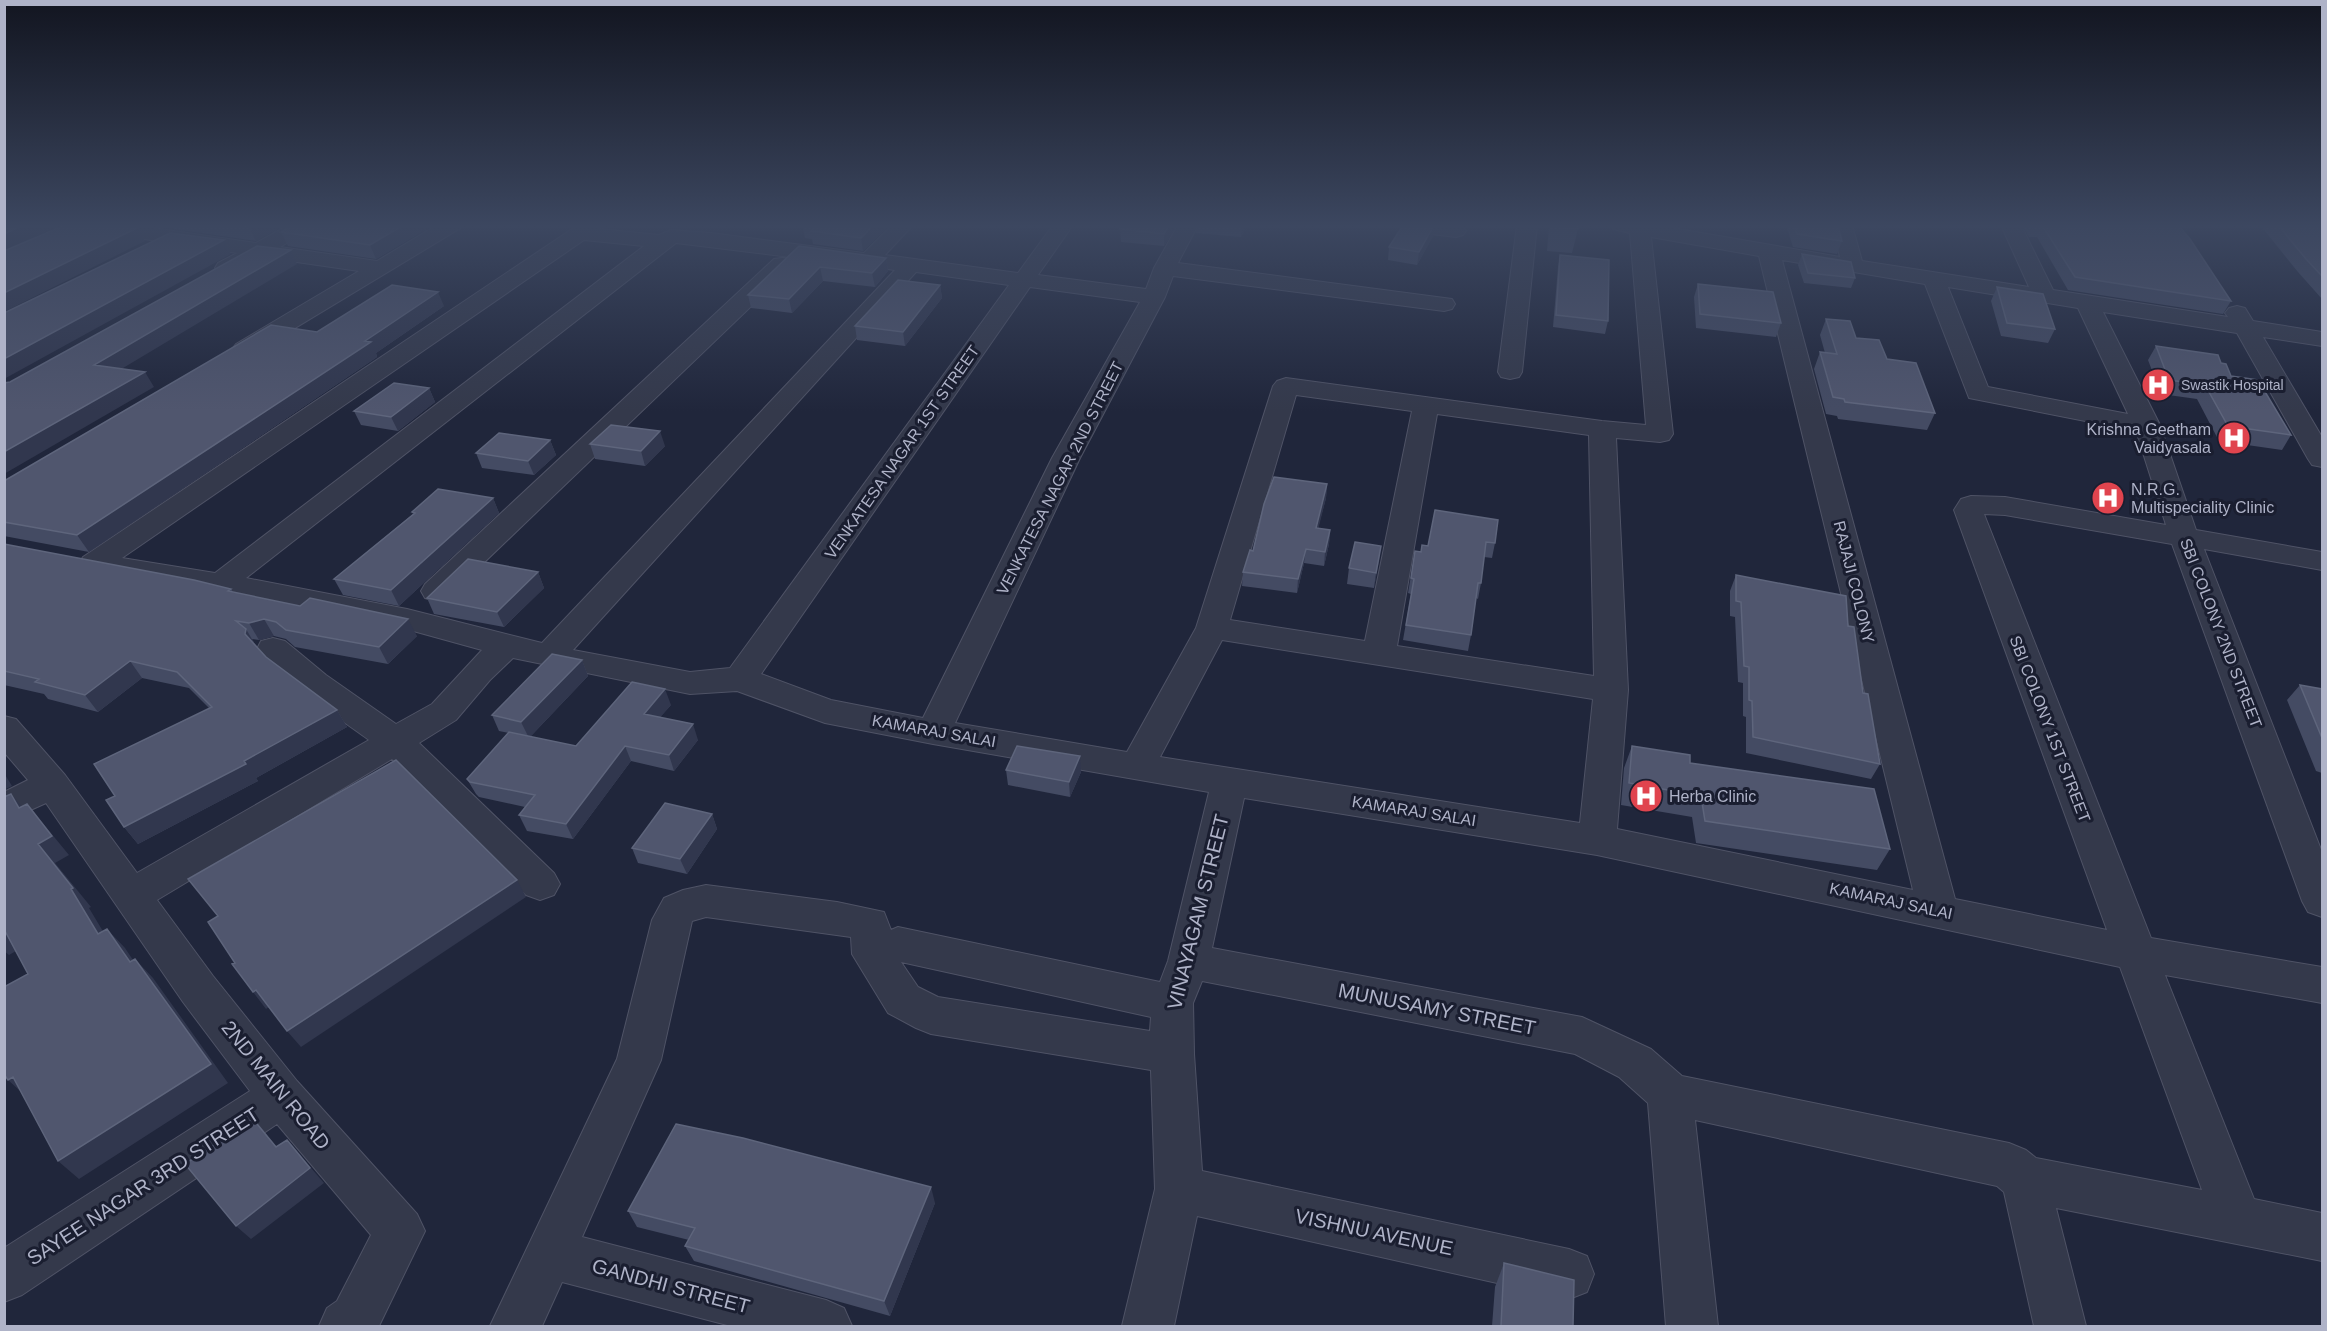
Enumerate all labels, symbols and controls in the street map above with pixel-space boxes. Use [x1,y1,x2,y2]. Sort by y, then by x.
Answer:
street label: VENKATESA NAGAR 1ST STREET [822,342,983,562]
street label: VENKATESA NAGAR 2ND STREET [994,358,1127,597]
hospital icon: Swastik Hospital [2140,367,2176,403]
place label: Swastik Hospital [2181,377,2284,393]
hospital icon: Krishna Geetham Vaidyasala [2216,420,2252,456]
place label: Krishna Geetham Vaidyasala [2086,421,2211,456]
hospital icon: N.R.G. Multispeciality Clinic [2090,480,2126,516]
place label: N.R.G. Multispeciality Clinic [2131,481,2274,516]
street label: RAJAJI COLONY [1831,519,1877,645]
street label: SBI COLONY 2ND STREET [2177,536,2265,730]
street label: SBI COLONY 1ST STREET [2006,633,2094,825]
street label: KAMARAJ SALAI [871,712,997,750]
hospital icon: Herba Clinic [1628,778,1664,814]
place label: Herba Clinic [1669,788,1756,805]
street label: KAMARAJ SALAI [1351,793,1477,829]
street label: VINAYAGAM STREET [1163,812,1233,1012]
street label: KAMARAJ SALAI [1828,880,1954,922]
street label: MUNUSAMY STREET [1336,979,1538,1039]
street label: 2ND MAIN ROAD [217,1016,335,1154]
street label: SAYEE NAGAR 3RD STREET [23,1103,263,1269]
street label: VISHNU AVENUE [1293,1205,1455,1259]
street label: GANDHI STREET [590,1254,752,1318]

